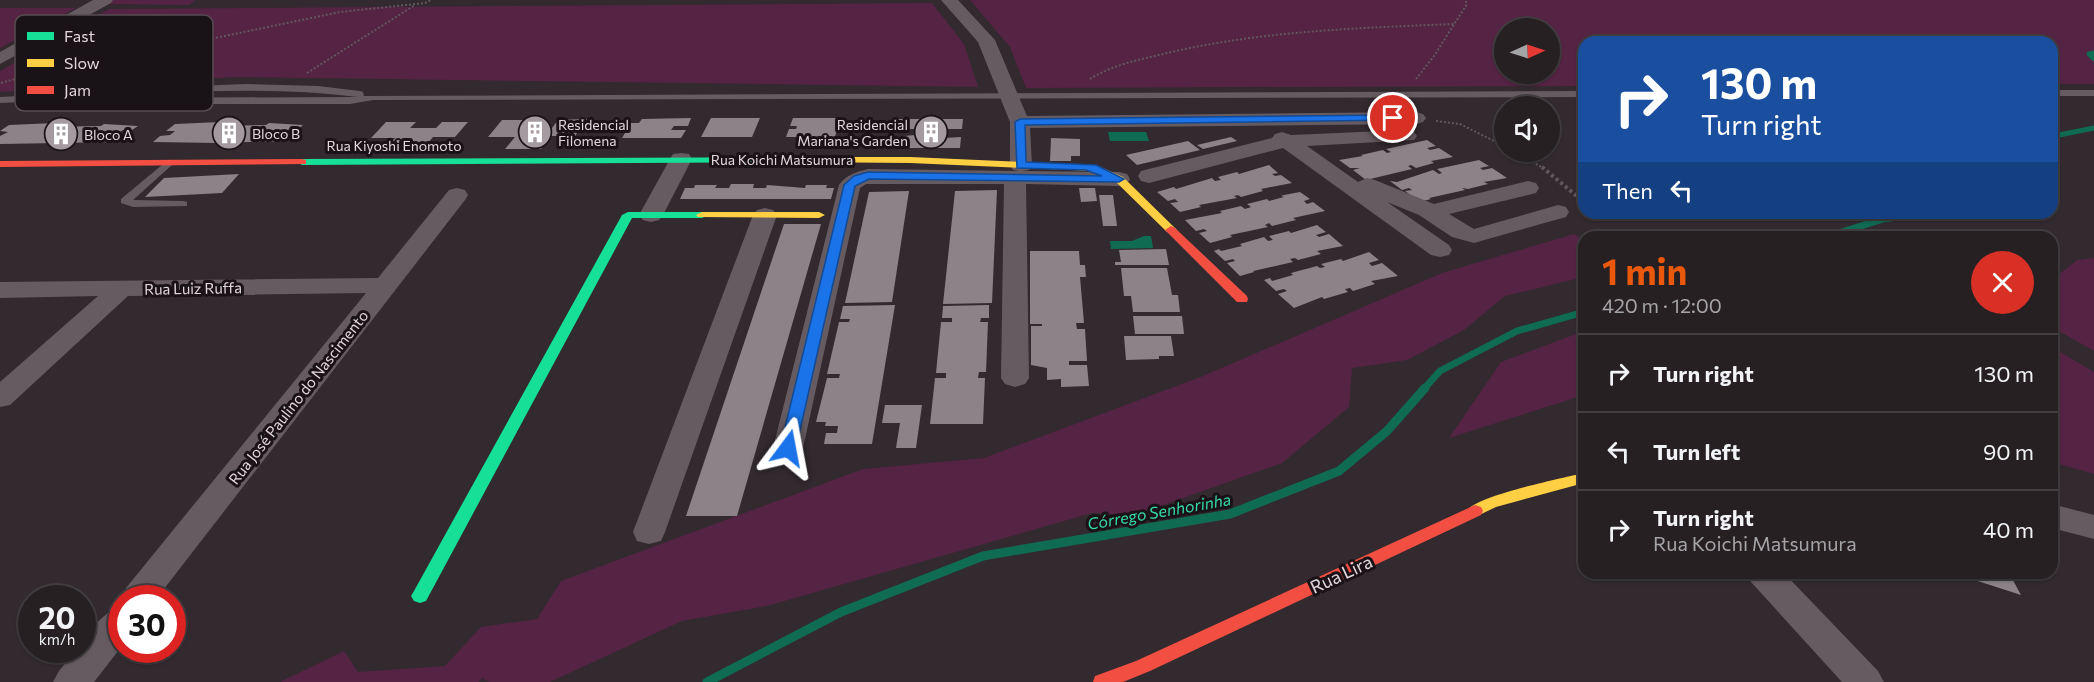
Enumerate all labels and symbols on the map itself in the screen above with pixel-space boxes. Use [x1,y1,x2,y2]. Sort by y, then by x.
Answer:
legend [15,15,213,111]
north arrow [1494,18,1560,84]
text: Fast [64,26,95,45]
text: Slow [64,53,100,72]
text: Jam [64,80,91,99]
pin [1367,92,1418,143]
building icon: Residencial Filomena [517,114,553,150]
building icon: Residencial Mariana's Garden [913,114,949,150]
building icon: Bloco B [211,115,247,151]
building icon: Bloco A [43,116,79,152]
place label: Residencial Filomena [558,116,629,149]
place label: Residencial Mariana's Garden [797,116,908,149]
place label: Bloco B [252,125,300,142]
place label: Bloco A [84,126,133,143]
street label: Rua Kiyoshi Enomoto [326,137,462,154]
street label: Rua Koichi Matsumura [711,151,853,168]
street label: Rua Luiz Ruffa [144,278,242,298]
street label: Rua José Paulino do Nascimento [224,306,372,488]
position arrow [756,416,820,480]
water label: Córrego Senhorinha [1086,489,1232,533]
street label: Rua Lira [1306,550,1376,598]
speed limit sign: 30 [108,585,186,663]

